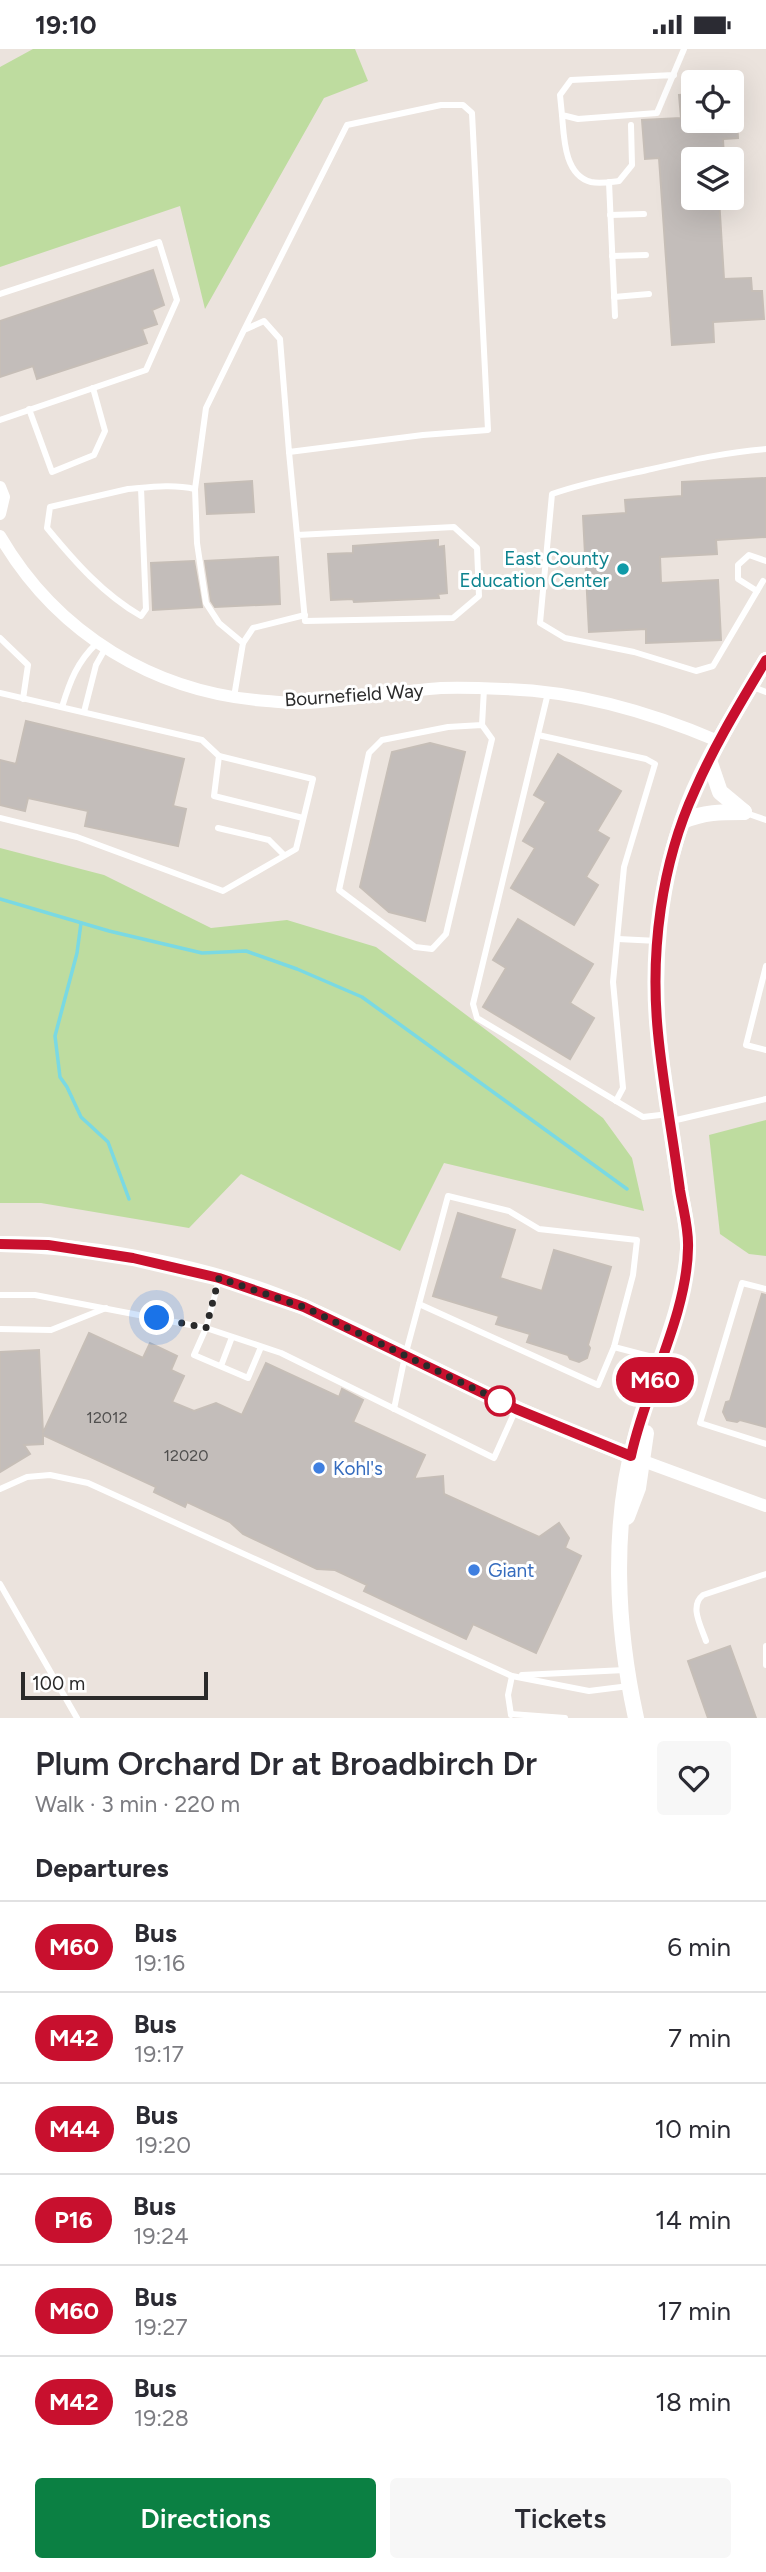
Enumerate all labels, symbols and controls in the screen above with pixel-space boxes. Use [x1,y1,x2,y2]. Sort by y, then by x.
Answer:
text: 19:10 [35,9,97,41]
map controls [681,70,744,210]
button: locate [681,70,744,133]
button: layers [681,147,744,210]
place label: East County Education Center [460,547,610,592]
marker: East County Education Center [615,561,631,577]
street label: Bournefield Way [284,679,424,711]
your location [139,1300,174,1335]
line badge: M60 [615,1357,695,1403]
text: M60 [630,1365,680,1394]
unlabelled marker [485,1386,515,1416]
house number: 12012 [86,1408,128,1427]
house number: 12020 [163,1446,209,1465]
place label: Kohl's [333,1457,383,1480]
marker: Kohl's [311,1460,327,1476]
place label: Giant [488,1559,534,1582]
marker: Giant [466,1562,482,1578]
scale bar [21,1669,208,1701]
text: 100 m [32,1672,85,1695]
button: heart [657,1741,731,1815]
text: Plum Orchard Dr at Broadbirch Dr [35,1744,537,1783]
text: Walk · 3 min · 220 m [35,1790,240,1818]
text: Departures [35,1852,169,1884]
text: Bus [134,1917,177,1949]
text: 6 min [667,1931,731,1963]
text: M60 [49,1932,99,1961]
text: 19:16 [134,1949,185,1977]
text: Bus [134,2008,176,2040]
text: 7 min [668,2022,731,2054]
text: M42 [49,2023,99,2052]
text: 19:17 [134,2040,184,2068]
text: Bus [135,2099,178,2131]
text: 10 min [655,2113,731,2145]
text: M44 [49,2114,100,2143]
text: 19:20 [135,2131,191,2159]
text: Bus [133,2190,176,2222]
text: 14 min [655,2204,731,2236]
text: P16 [54,2205,93,2234]
text: 19:24 [133,2222,188,2250]
text: Bus [134,2281,177,2313]
text: 17 min [657,2295,731,2327]
text: M60 [49,2296,99,2325]
text: 19:27 [134,2313,188,2341]
text: Bus [134,2372,176,2404]
text: 18 min [655,2386,731,2418]
text: M42 [49,2387,99,2416]
text: 19:28 [134,2404,189,2432]
button: Directions [35,2478,376,2558]
button: Tickets [390,2478,731,2558]

